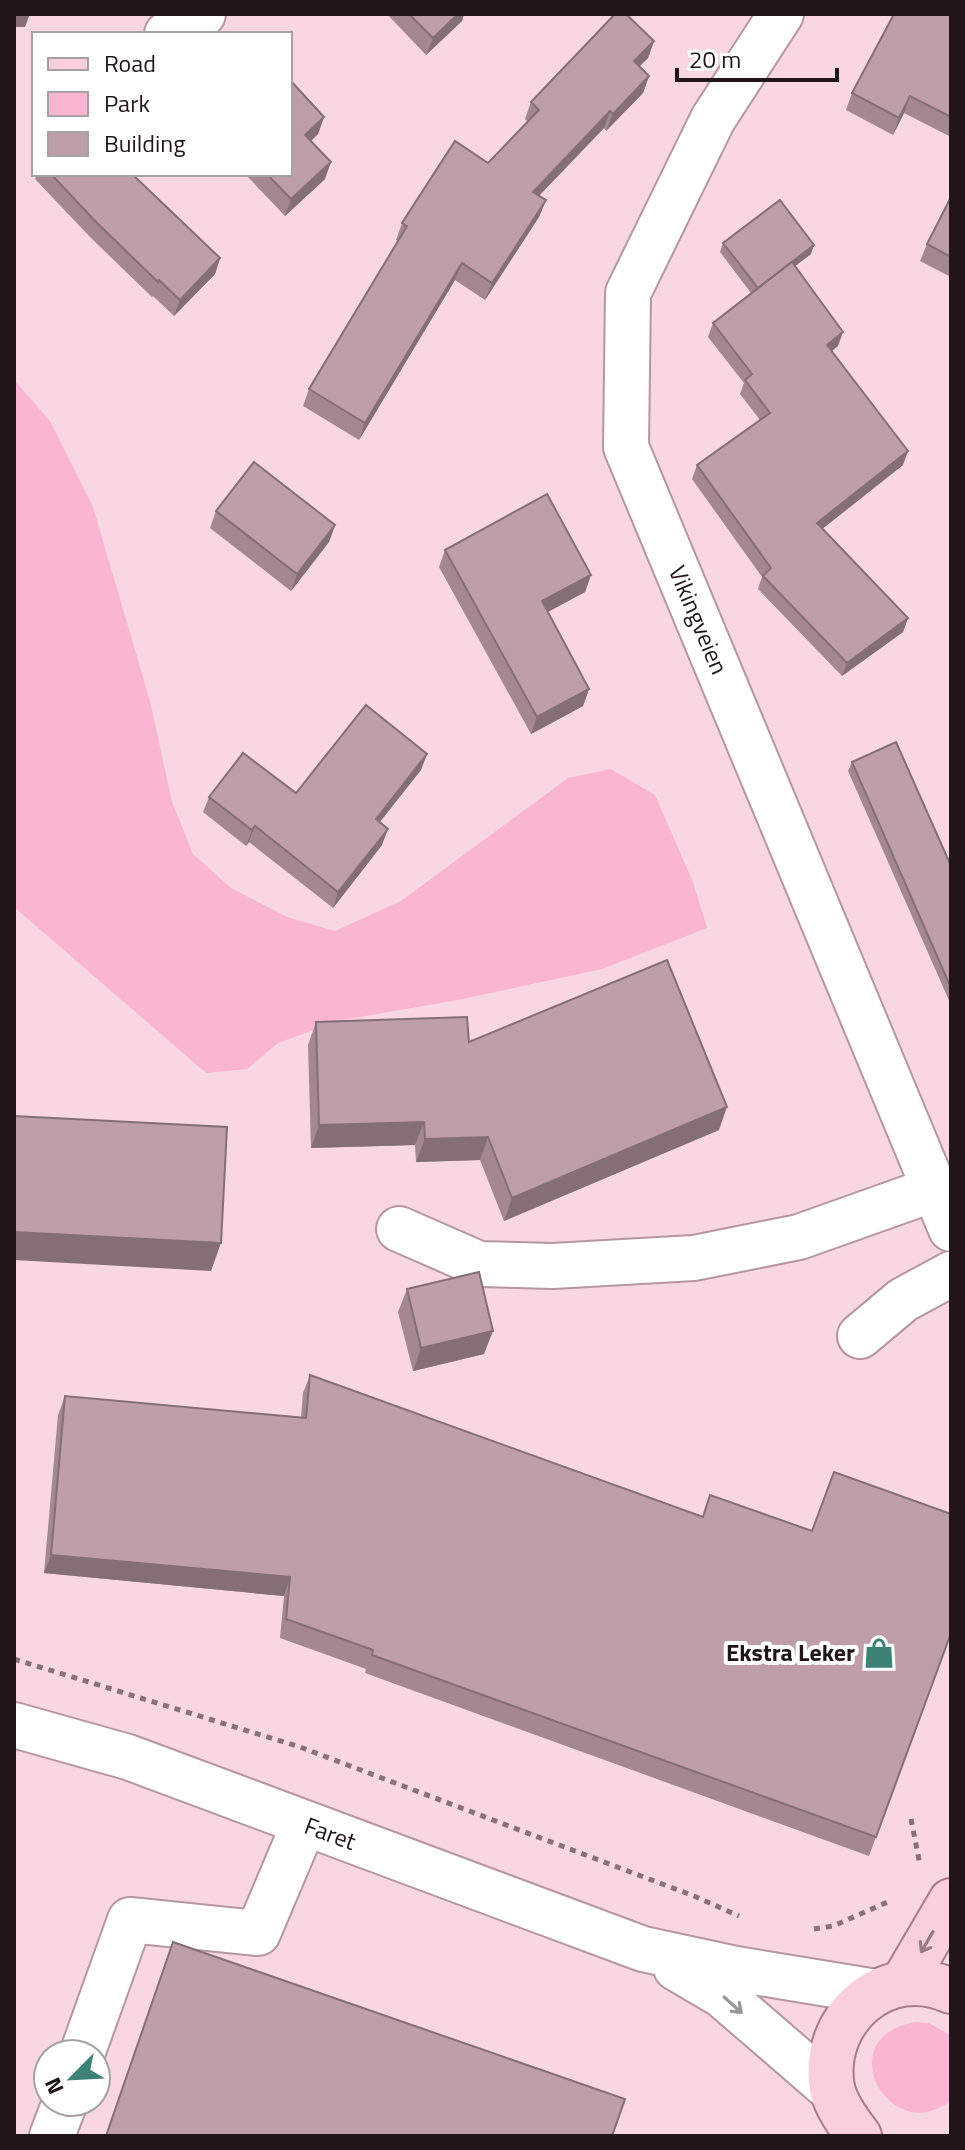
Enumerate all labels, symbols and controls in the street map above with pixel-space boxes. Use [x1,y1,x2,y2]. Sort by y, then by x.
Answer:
legend [32,32,292,176]
scale bar [677,32,837,82]
text: 20 m [689,41,741,77]
text: Road [104,45,156,81]
text: Park [104,85,150,121]
text: Building [104,125,186,161]
street label: Vikingveien [660,560,738,680]
place label: Ekstra Leker [726,1634,855,1670]
shop icon: Ekstra Leker [862,1636,896,1670]
street label: Faret [300,1807,362,1859]
one-way arrow [919,1930,935,1953]
one-way arrow [722,1996,742,2014]
north arrow [32,2038,112,2118]
text: N [35,2072,72,2100]

